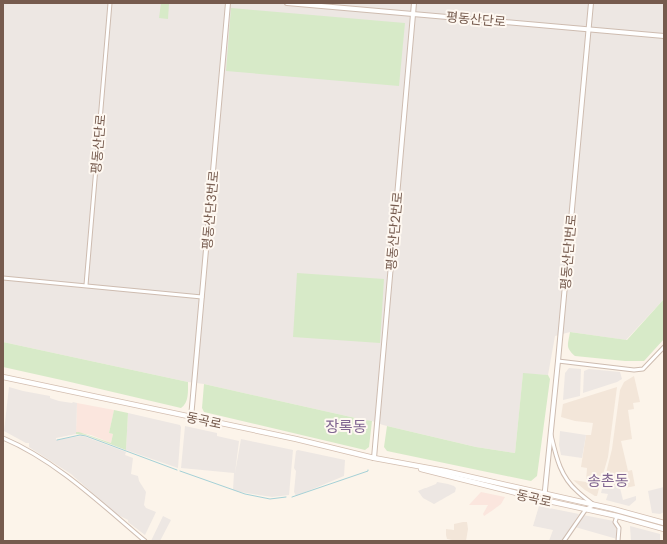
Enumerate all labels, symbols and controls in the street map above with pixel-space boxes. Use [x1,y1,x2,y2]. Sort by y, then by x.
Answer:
street label: 평동산단로 [445,7,507,32]
street label: 평동산단로 [86,113,111,175]
street label: 평동산단3번로 [198,170,223,250]
street label: 평동산단2번로 [382,191,407,271]
street label: 평동산단1번로 [556,213,581,291]
street label: 동곡로 [184,407,223,434]
district label: 장록동 [325,416,367,437]
district label: 송촌동 [587,470,629,491]
street label: 동곡로 [514,485,554,512]

